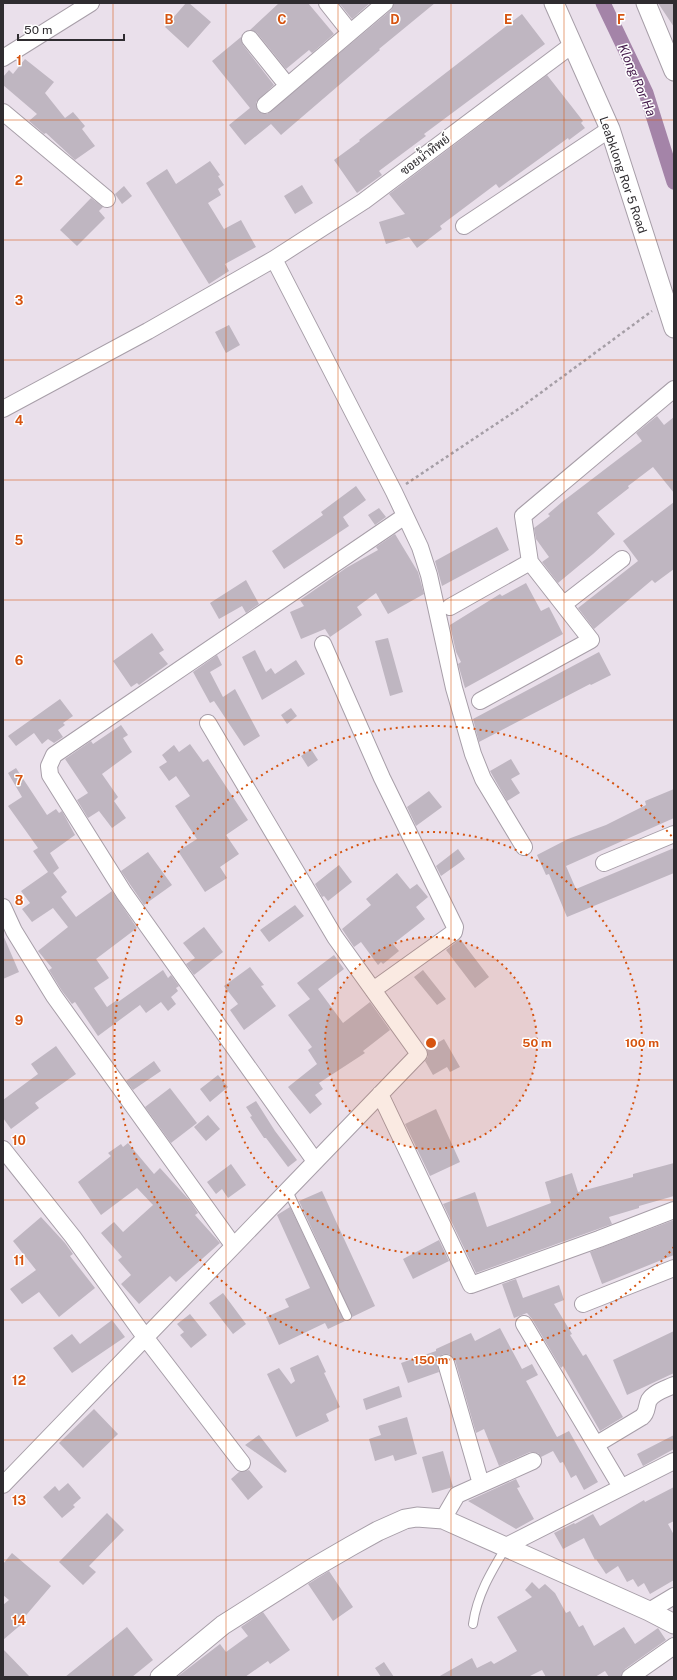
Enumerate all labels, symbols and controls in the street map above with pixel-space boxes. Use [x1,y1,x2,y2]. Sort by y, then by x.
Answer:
text: B [165,12,174,27]
text: C [277,12,287,27]
text: D [390,12,400,27]
text: E [504,12,512,27]
text: F [617,12,625,27]
scale bar [18,16,124,42]
text: 50 m [24,23,52,37]
water label: Klong Ror Ha [615,42,659,119]
text: 1 [16,53,22,68]
street label: Leabklong Ror 5 Road [596,115,650,235]
street label: ซอยน้ำทิพย์ [395,129,452,178]
text: 2 [15,173,23,188]
text: 3 [15,293,24,308]
text: 4 [15,413,24,428]
text: 5 [15,533,24,548]
text: 6 [15,653,24,668]
text: 7 [15,773,23,788]
text: 8 [15,893,24,908]
text: 9 [15,1013,23,1028]
centre of rings [424,1036,438,1050]
text: 50 m [522,1036,552,1050]
text: 100 m [625,1036,659,1050]
text: 10 [12,1133,26,1148]
text: 11 [13,1253,25,1268]
text: 150 m [414,1353,448,1367]
text: 12 [12,1373,26,1388]
text: 13 [12,1493,26,1508]
text: 14 [12,1613,27,1628]

